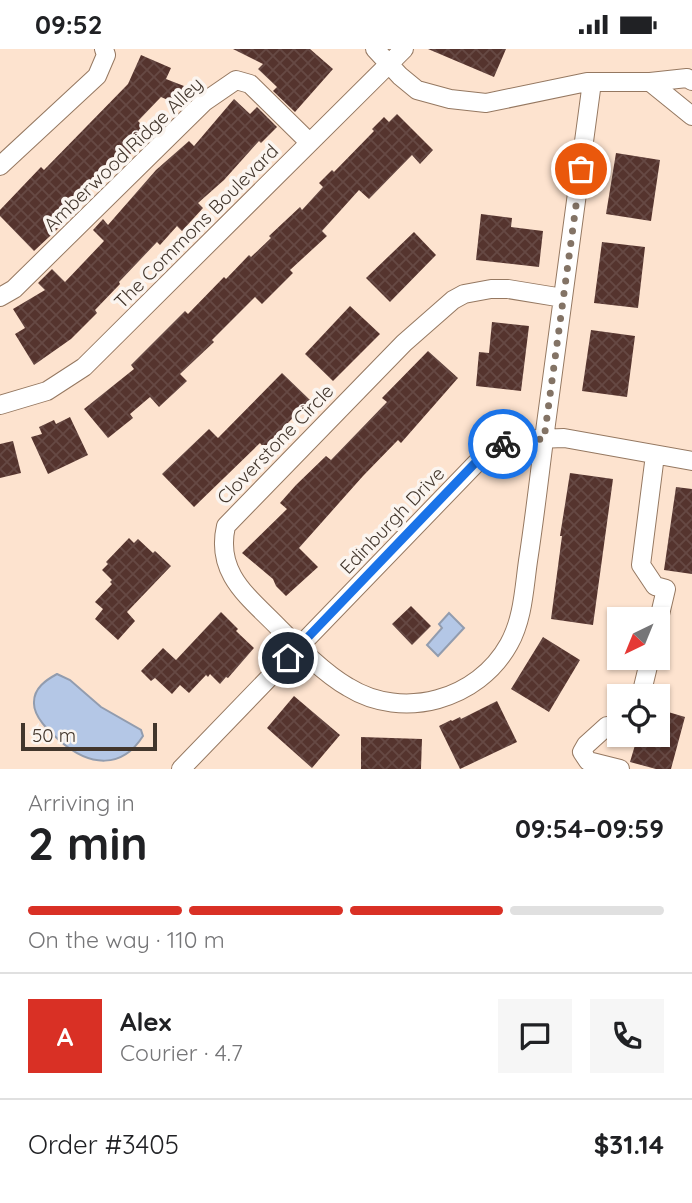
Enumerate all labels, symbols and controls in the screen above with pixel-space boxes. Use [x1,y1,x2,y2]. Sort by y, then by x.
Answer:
text: 09:52 [35,8,103,41]
street label: Amberwood Ridge Alley [38,72,208,236]
street label: The Commons Boulevard [109,139,283,313]
pin [551,139,611,199]
icon: bag [562,150,600,188]
street label: Cloverstone Circle [212,379,338,509]
courier [468,409,538,479]
icon: bike [484,425,522,463]
street label: Edinburgh Drive [335,461,449,579]
north arrow [607,607,670,670]
map controls [607,607,670,747]
pin [258,628,318,688]
icon: home [269,639,307,677]
button: locate [607,684,670,747]
scale bar [21,720,158,752]
text: 50 m [32,723,76,747]
text: Arriving in [28,788,135,817]
text: 09:54–09:59 [515,812,664,845]
text: 2 min [28,814,148,872]
text: On the way · 110 m [28,925,225,954]
button: chat [498,999,572,1073]
button: phone [590,999,664,1073]
text: Alex [120,1005,171,1038]
text: A [57,1020,73,1053]
text: Courier · 4.7 [120,1038,243,1067]
text: Order #3405 [28,1128,179,1161]
text: $31.14 [594,1128,664,1161]

